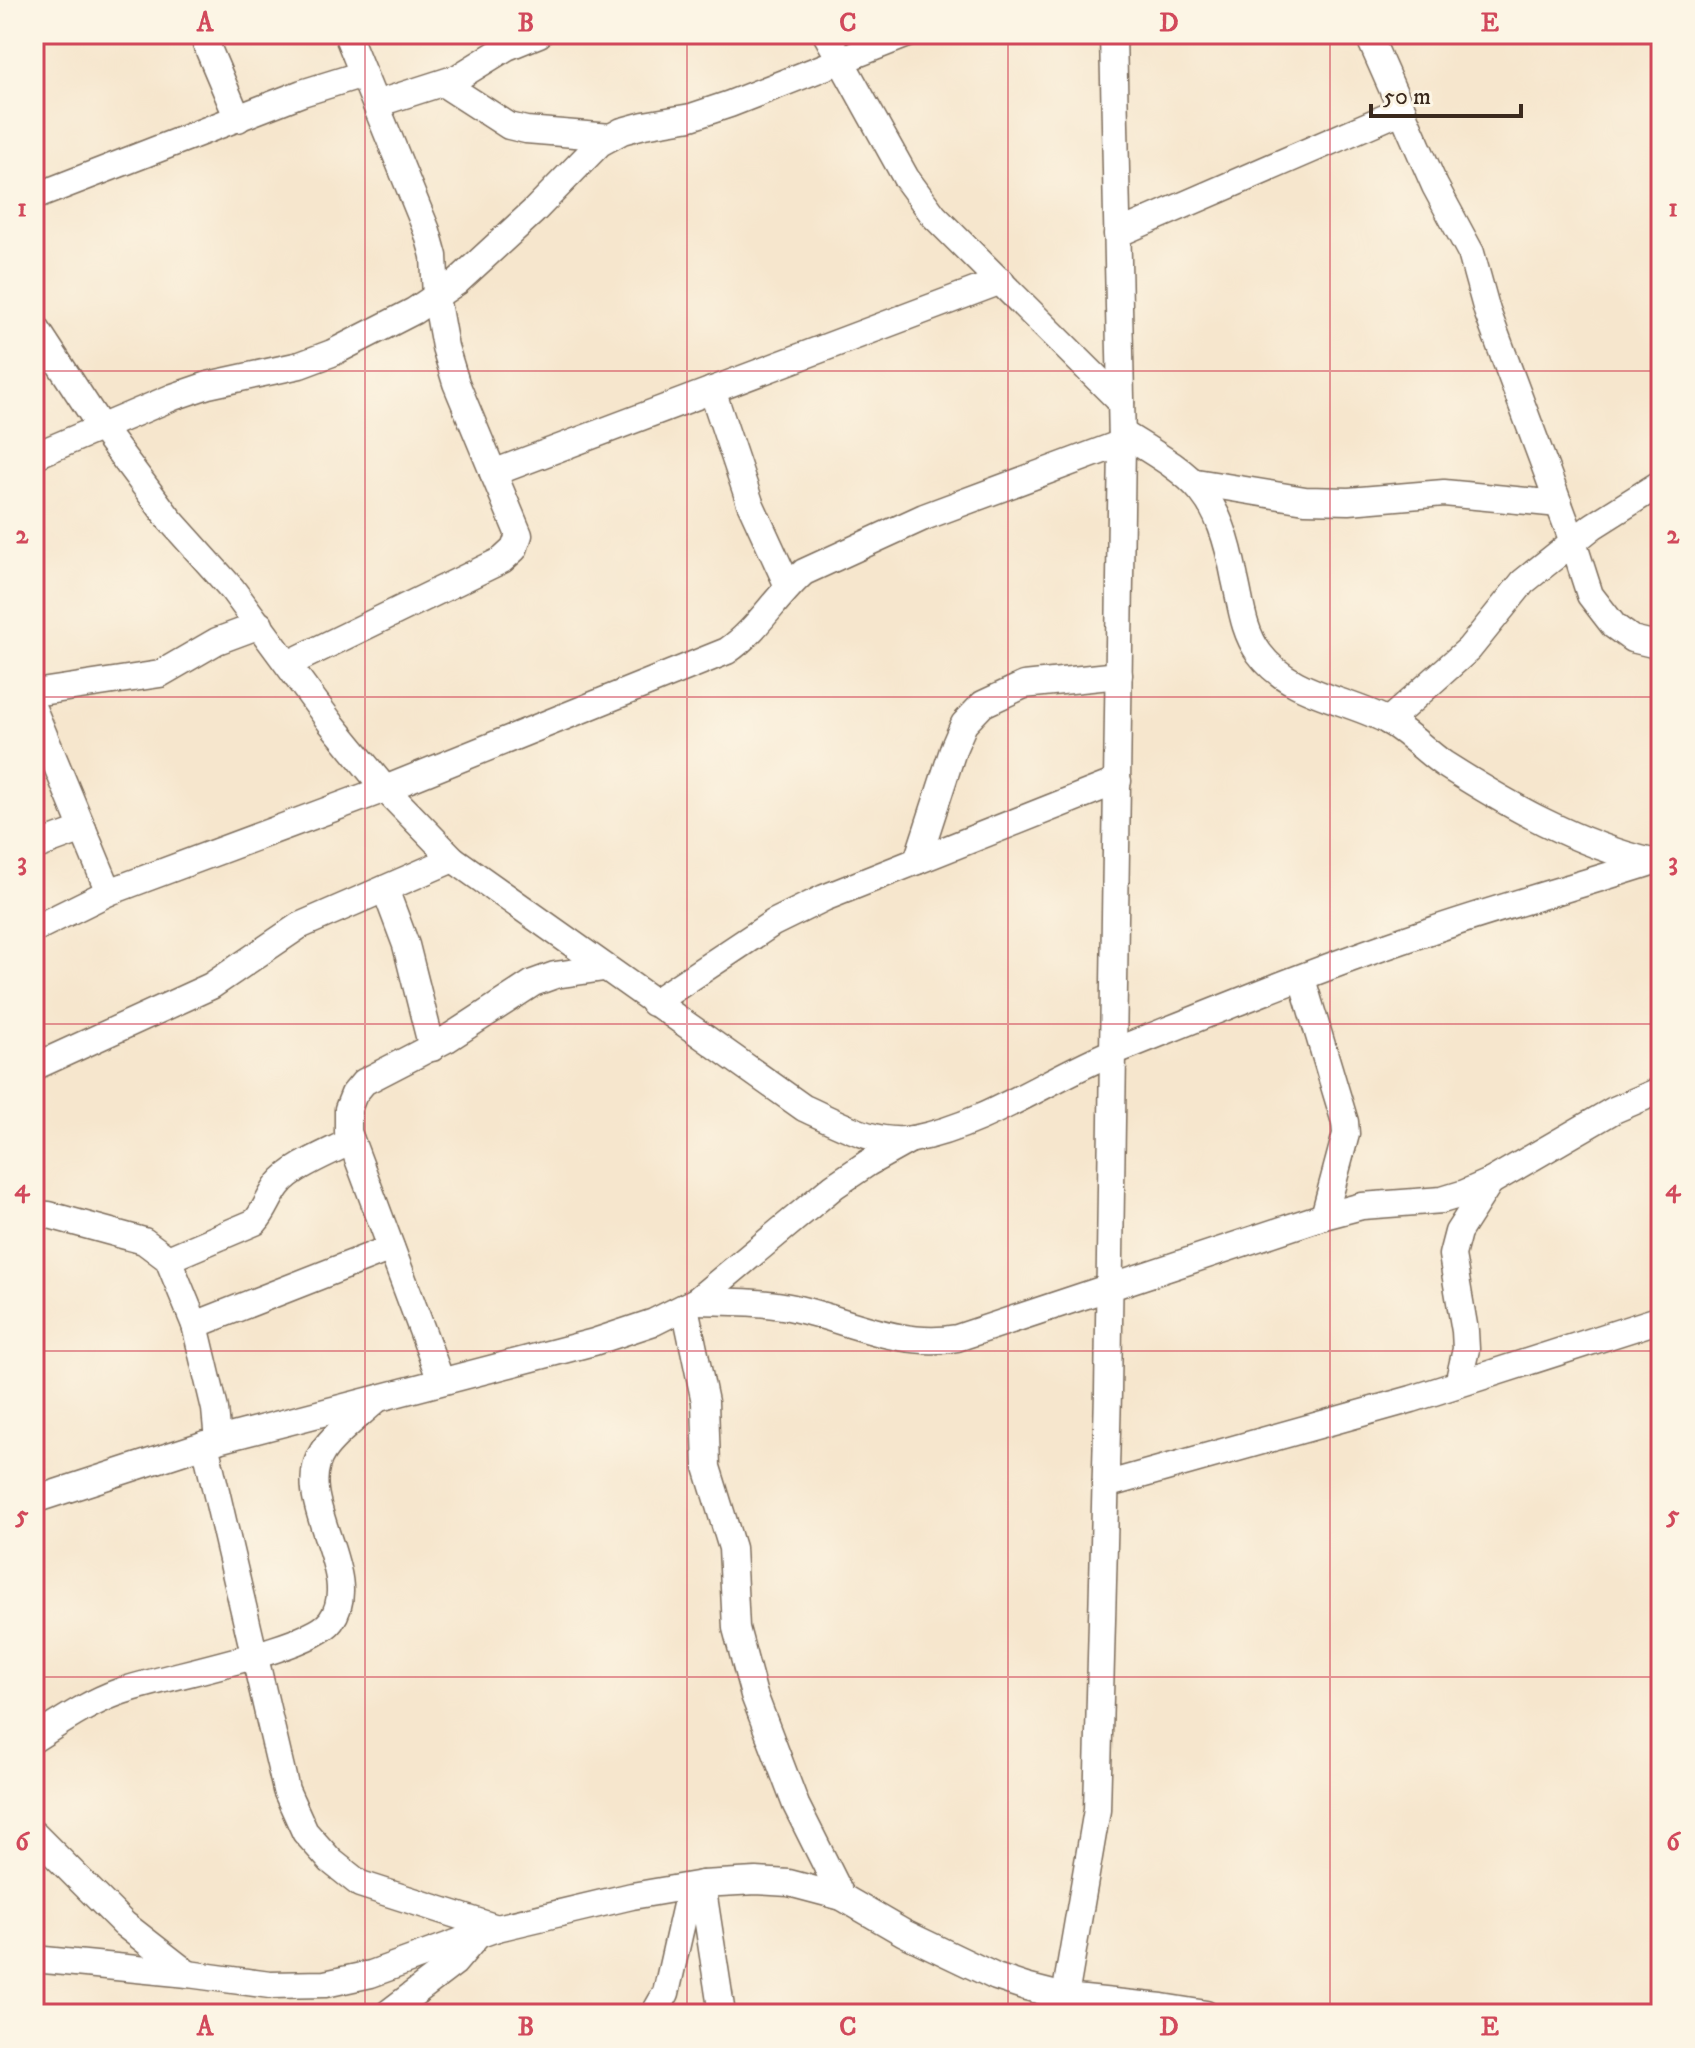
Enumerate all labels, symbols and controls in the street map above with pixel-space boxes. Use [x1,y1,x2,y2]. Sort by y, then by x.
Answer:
text: A [196,7,215,40]
text: B [518,7,534,40]
text: C [839,7,857,40]
text: D [1159,7,1179,40]
text: E [1481,7,1499,40]
scale bar [1371,68,1521,118]
text: 50 m [1383,82,1431,112]
text: 1 [17,192,27,225]
text: 1 [1668,192,1678,225]
text: 2 [16,519,30,552]
text: 2 [1667,519,1681,552]
text: 3 [17,846,27,879]
text: 3 [1668,846,1678,879]
text: 4 [15,1172,31,1205]
text: 4 [1666,1172,1682,1205]
text: 5 [15,1499,29,1532]
text: 5 [1666,1499,1680,1532]
text: 6 [15,1826,30,1859]
text: 6 [1666,1826,1681,1859]
text: A [196,2011,215,2044]
text: B [518,2011,534,2044]
text: C [839,2011,857,2044]
text: D [1159,2011,1179,2044]
text: E [1481,2011,1499,2044]

